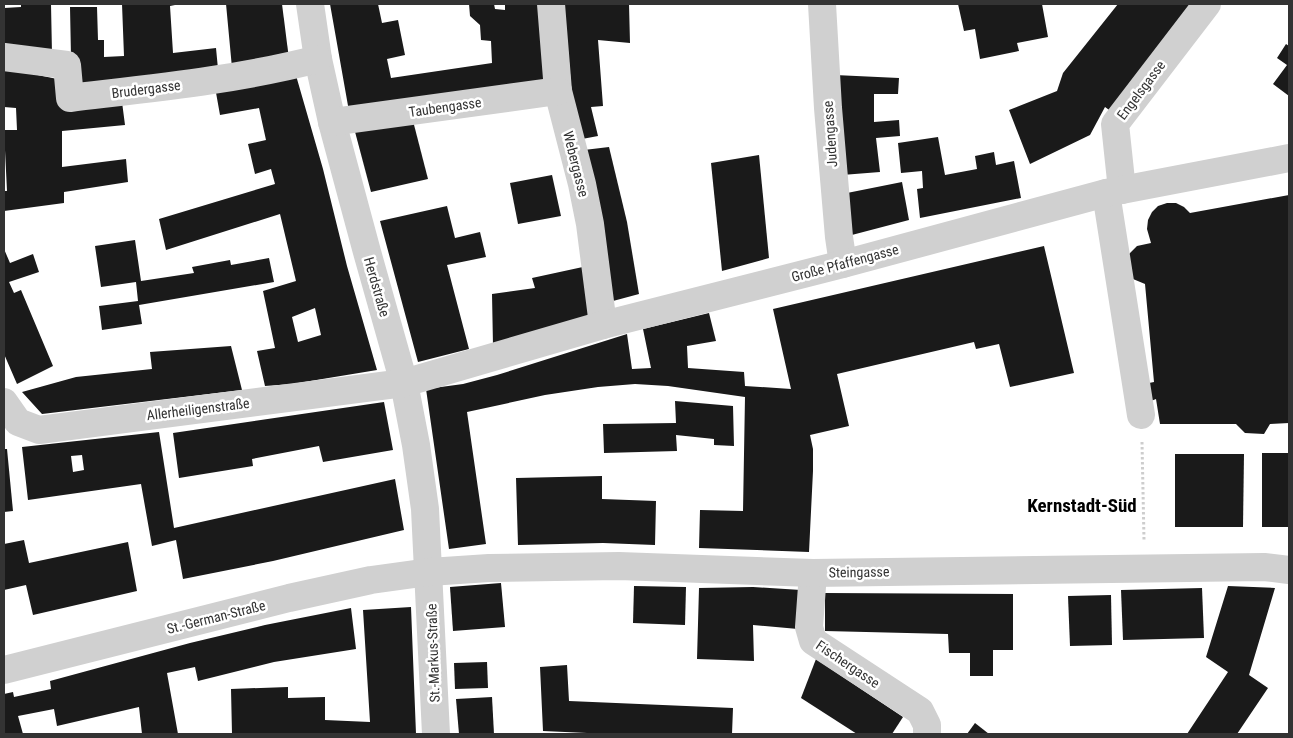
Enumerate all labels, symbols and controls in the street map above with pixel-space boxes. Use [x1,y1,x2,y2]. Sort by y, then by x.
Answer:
street label: Engelsgasse [1114,57,1169,123]
street label: Brudergasse [111,77,182,101]
street label: Taubengasse [408,94,483,120]
street label: Judengasse [820,100,840,168]
street label: Webergasse [560,129,592,199]
street label: Große Pfaffengasse [790,241,901,285]
street label: Herdstraße [361,255,393,319]
street label: Allerheiligenstraße [146,395,251,423]
district label: Kernstadt-Süd [1027,494,1137,517]
street label: Steingasse [828,563,890,581]
street label: St.-German-Straße [165,597,267,637]
street label: St.-Markus-Straße [423,603,443,703]
street label: Fischergasse [813,637,883,691]

